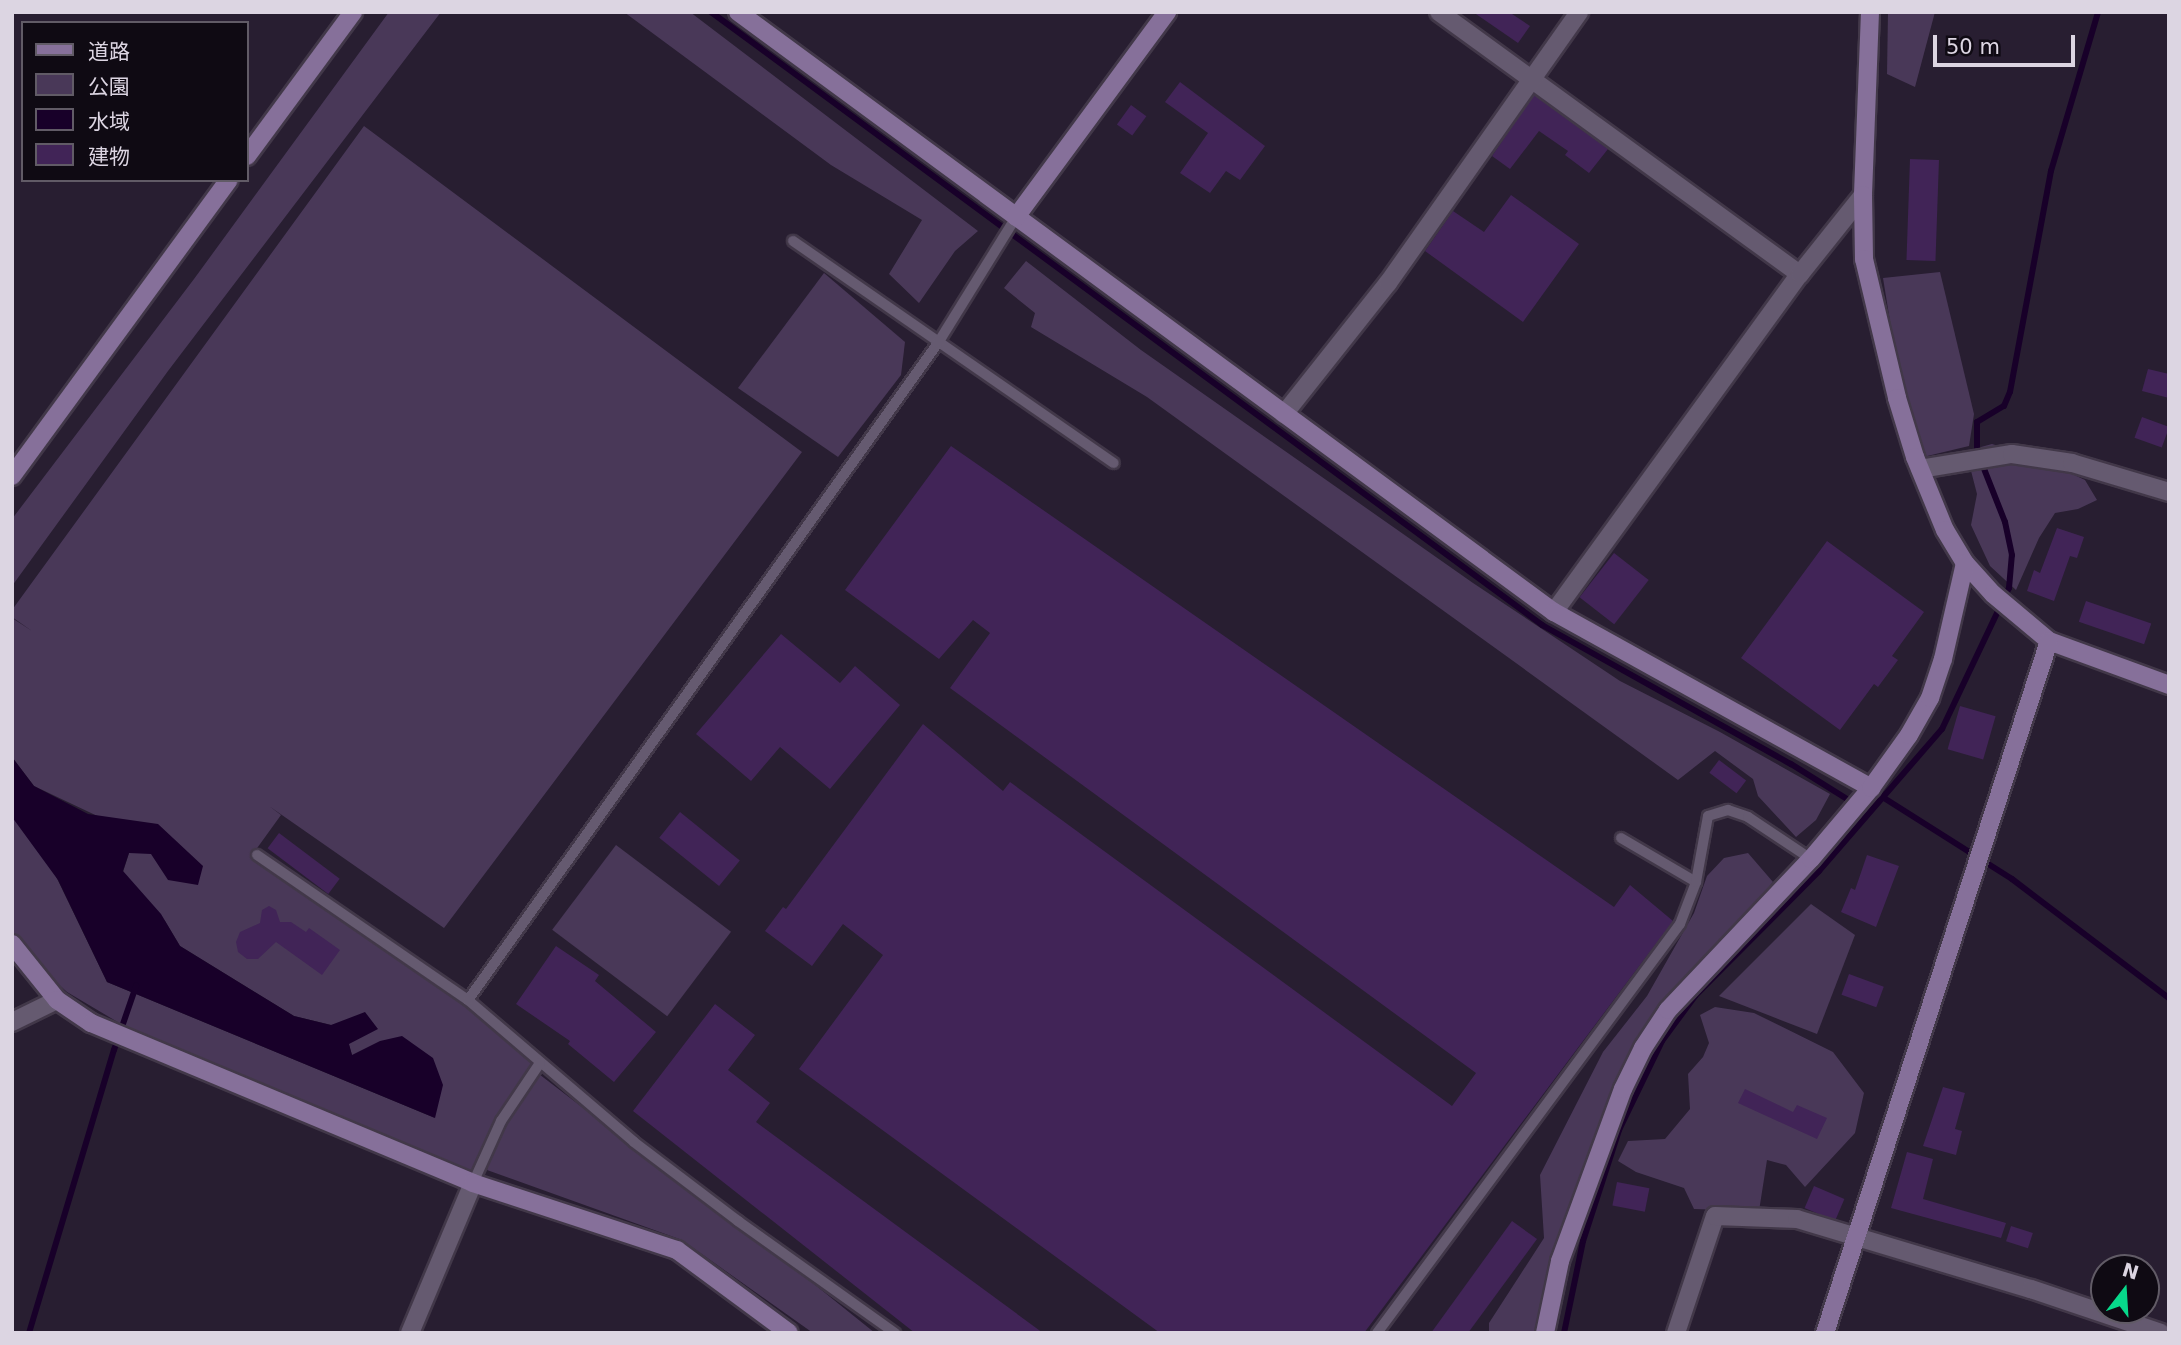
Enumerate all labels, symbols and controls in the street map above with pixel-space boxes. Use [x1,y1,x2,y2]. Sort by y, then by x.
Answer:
legend [21,21,248,182]
scale bar [1936,21,2078,65]
text: 50 m [1946,35,2000,59]
text: 道路 [88,40,130,64]
text: 公園 [88,75,130,99]
text: 水域 [88,110,130,134]
text: 建物 [88,145,130,169]
north arrow [2090,1254,2160,1324]
text: N [2120,1258,2141,1284]

